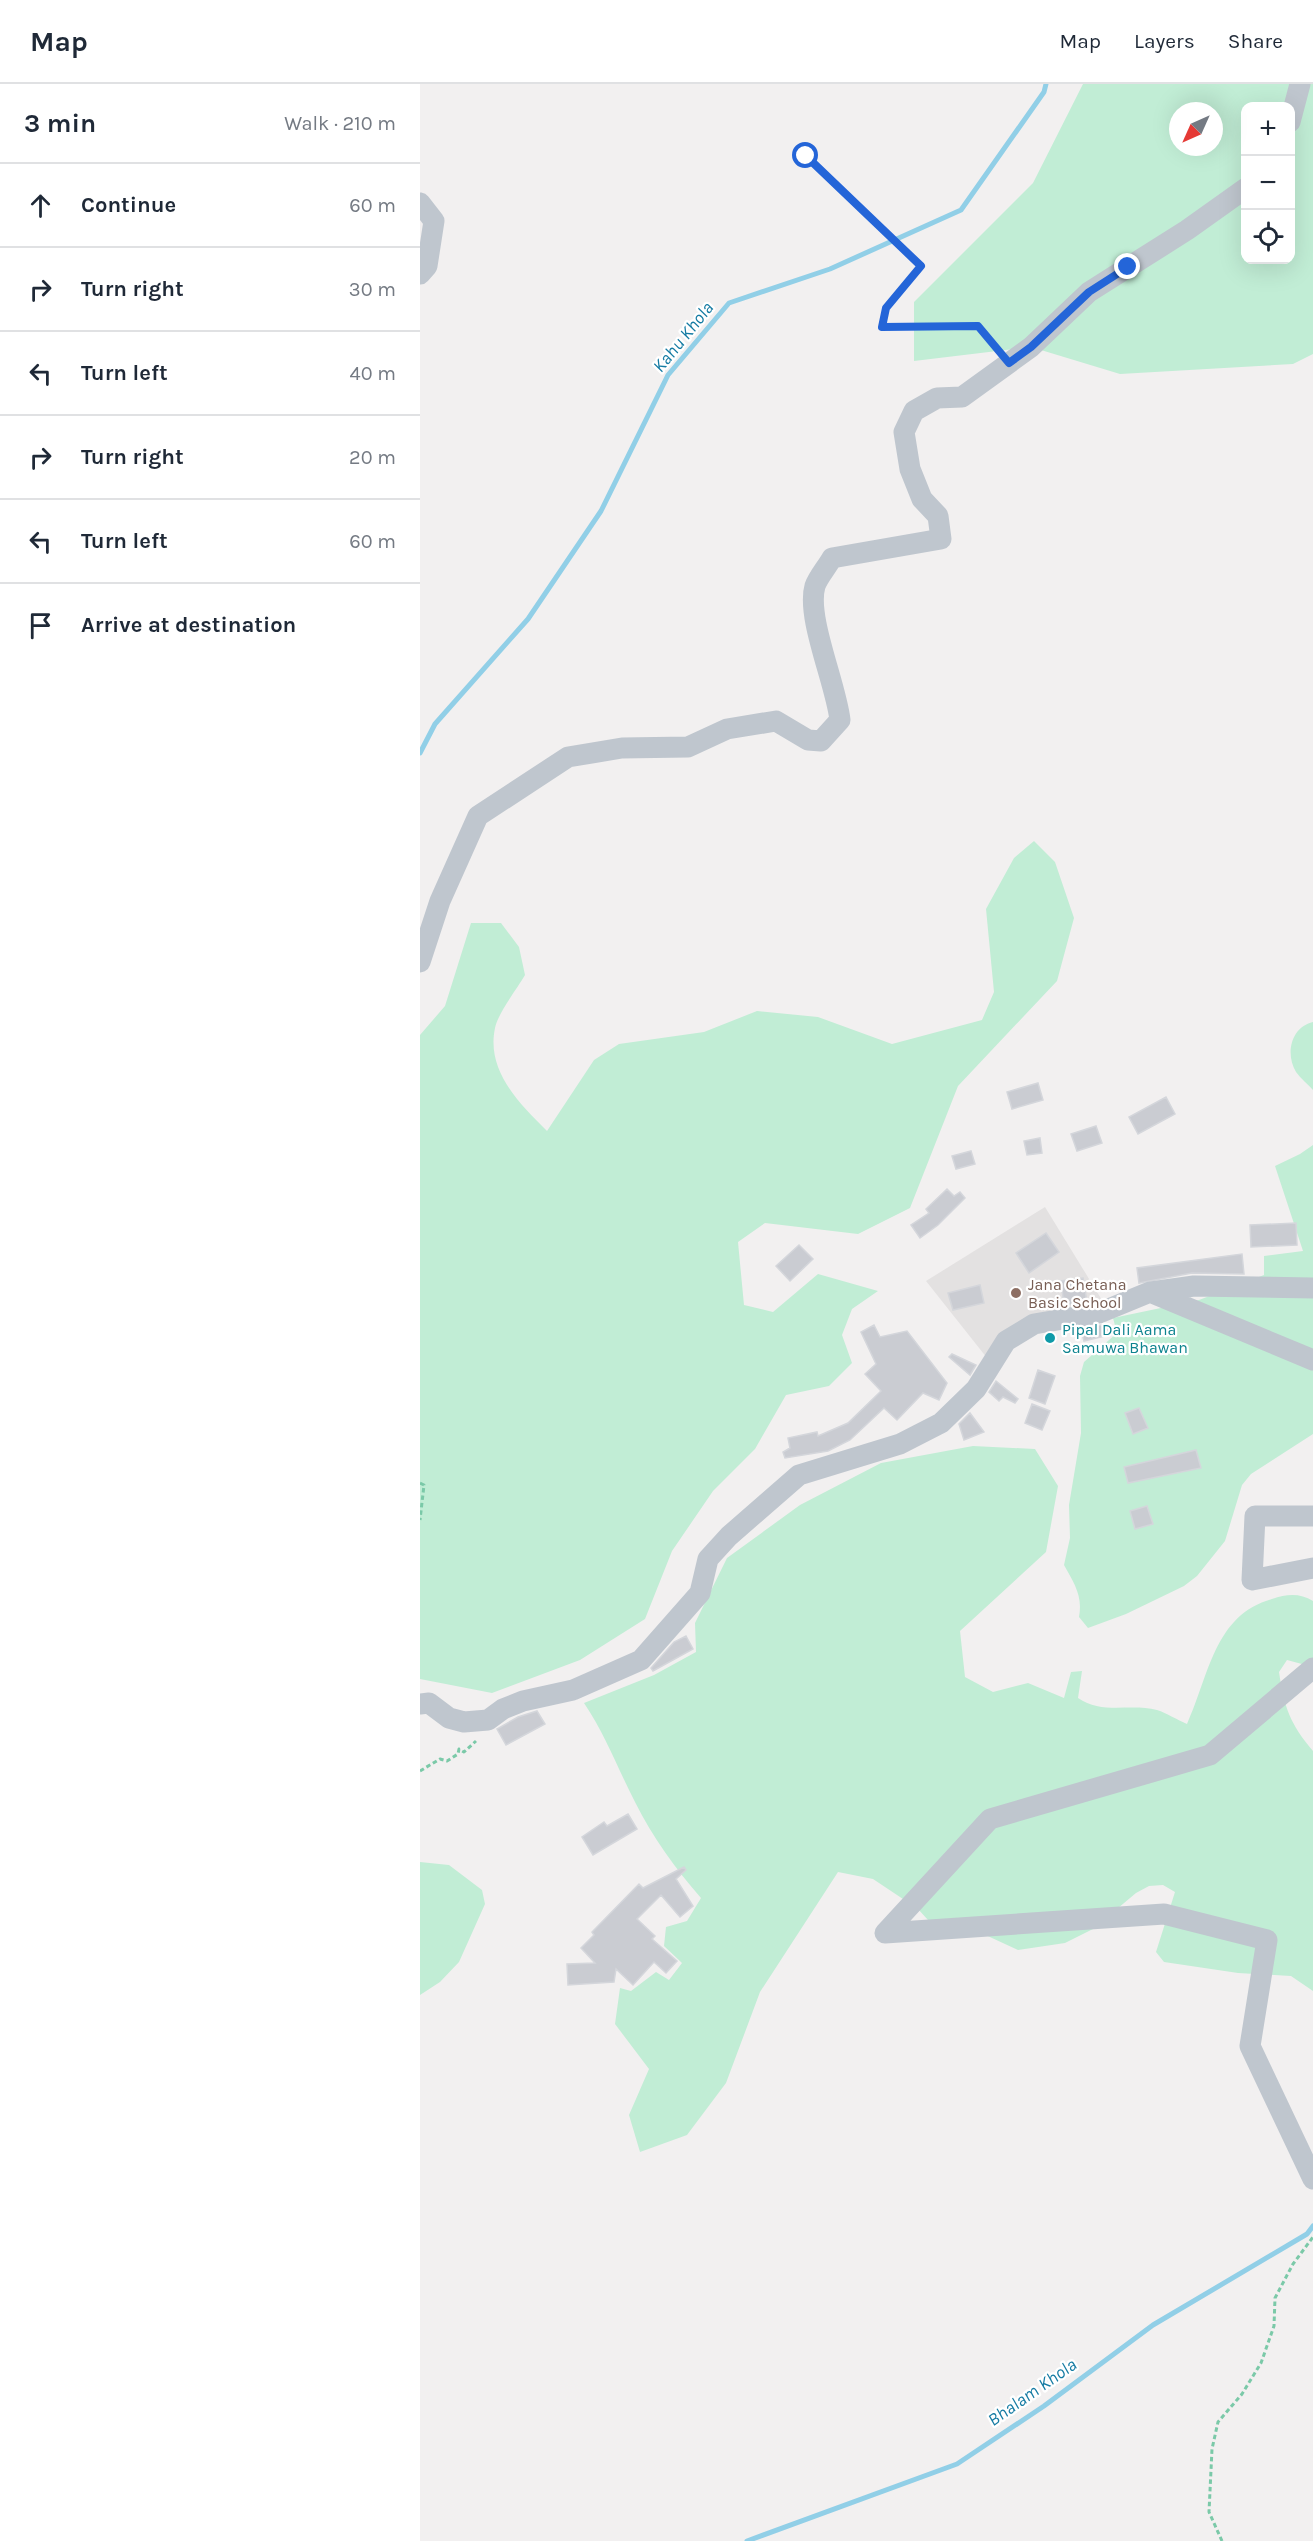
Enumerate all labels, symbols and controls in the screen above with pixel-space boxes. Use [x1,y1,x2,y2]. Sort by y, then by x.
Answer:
text: Map [30,25,88,58]
text: Map [1059,29,1101,53]
text: Layers [1134,29,1195,53]
text: Share [1228,29,1283,53]
north arrow [1169,102,1223,156]
map controls [1241,102,1295,264]
button: + [1241,102,1295,156]
text: 3 min [24,108,96,139]
text: Walk · 210 m [284,112,396,135]
route start [792,142,818,168]
button: − [1241,156,1295,210]
icon: ahead [24,189,57,222]
text: Continue [81,192,176,218]
text: 60 m [349,194,396,217]
button: locate [1241,210,1295,264]
route end [1114,253,1140,279]
icon: right [24,273,57,306]
text: Turn right [81,276,184,302]
text: 30 m [349,278,396,301]
water label: Kahu Khola [648,297,718,377]
icon: left [24,357,57,390]
text: Turn left [81,360,168,386]
text: 40 m [350,362,396,385]
icon: right [24,441,57,474]
text: Turn right [81,444,184,470]
text: 20 m [349,446,396,469]
icon: left [24,525,57,558]
text: Turn left [81,528,168,554]
text: 60 m [349,530,396,553]
icon: arrive [24,609,57,642]
text: Arrive at destination [81,612,296,638]
place label: Jana Chetana Basic School [1028,1275,1127,1312]
marker: Jana Chetana Basic School [1009,1286,1023,1300]
place label: Pipal Dali Aama Samuwa Bhawan [1062,1320,1188,1357]
marker: Pipal Dali Aama Samuwa Bhawan [1043,1331,1057,1345]
water label: Bhalam Khola [983,2353,1081,2431]

